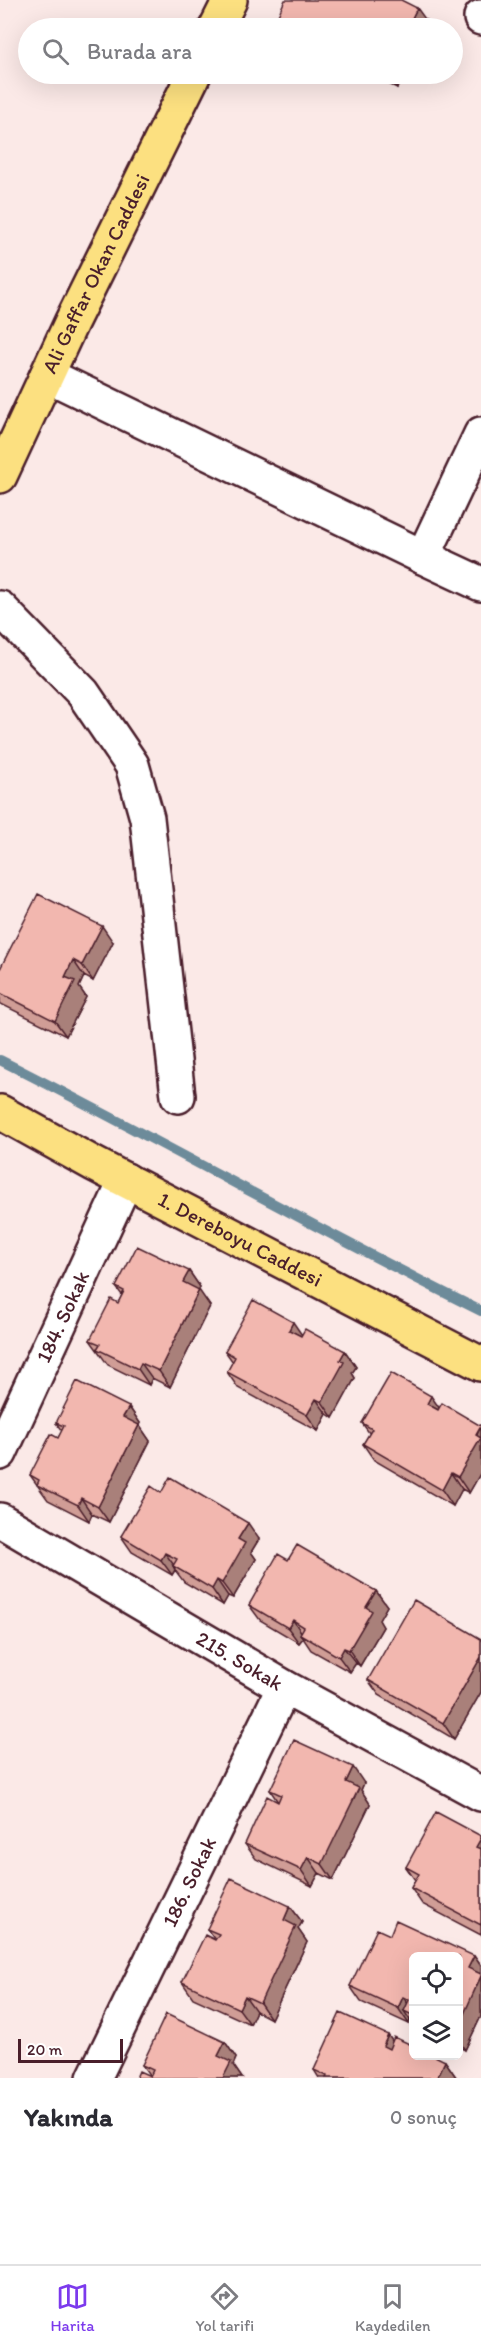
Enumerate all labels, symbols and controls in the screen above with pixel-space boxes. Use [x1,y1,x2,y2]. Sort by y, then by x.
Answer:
search box [18,18,463,84]
icon: search [39,35,72,68]
text: Burada ara [87,38,192,65]
street label: Ali Gaffar Okan Caddesi [36,170,155,377]
street label: 1. Dereboyu Caddesi [154,1186,327,1292]
street label: 184. Sokak [30,1266,94,1366]
street label: 215. Sokak [192,1625,288,1696]
street label: 186. Sokak [156,1832,221,1931]
map controls [409,1952,463,2060]
button: locate [409,1952,463,2006]
button: layers [409,2006,463,2060]
scale bar [18,2036,123,2064]
text: 20 m [27,2040,62,2059]
text: Yakında [24,2101,113,2133]
text: 0 sonuç [390,2105,457,2129]
tab: Harita [50,2280,95,2335]
tab: Yol tarifi [195,2280,254,2335]
tab: Kaydedilen [355,2280,431,2335]

